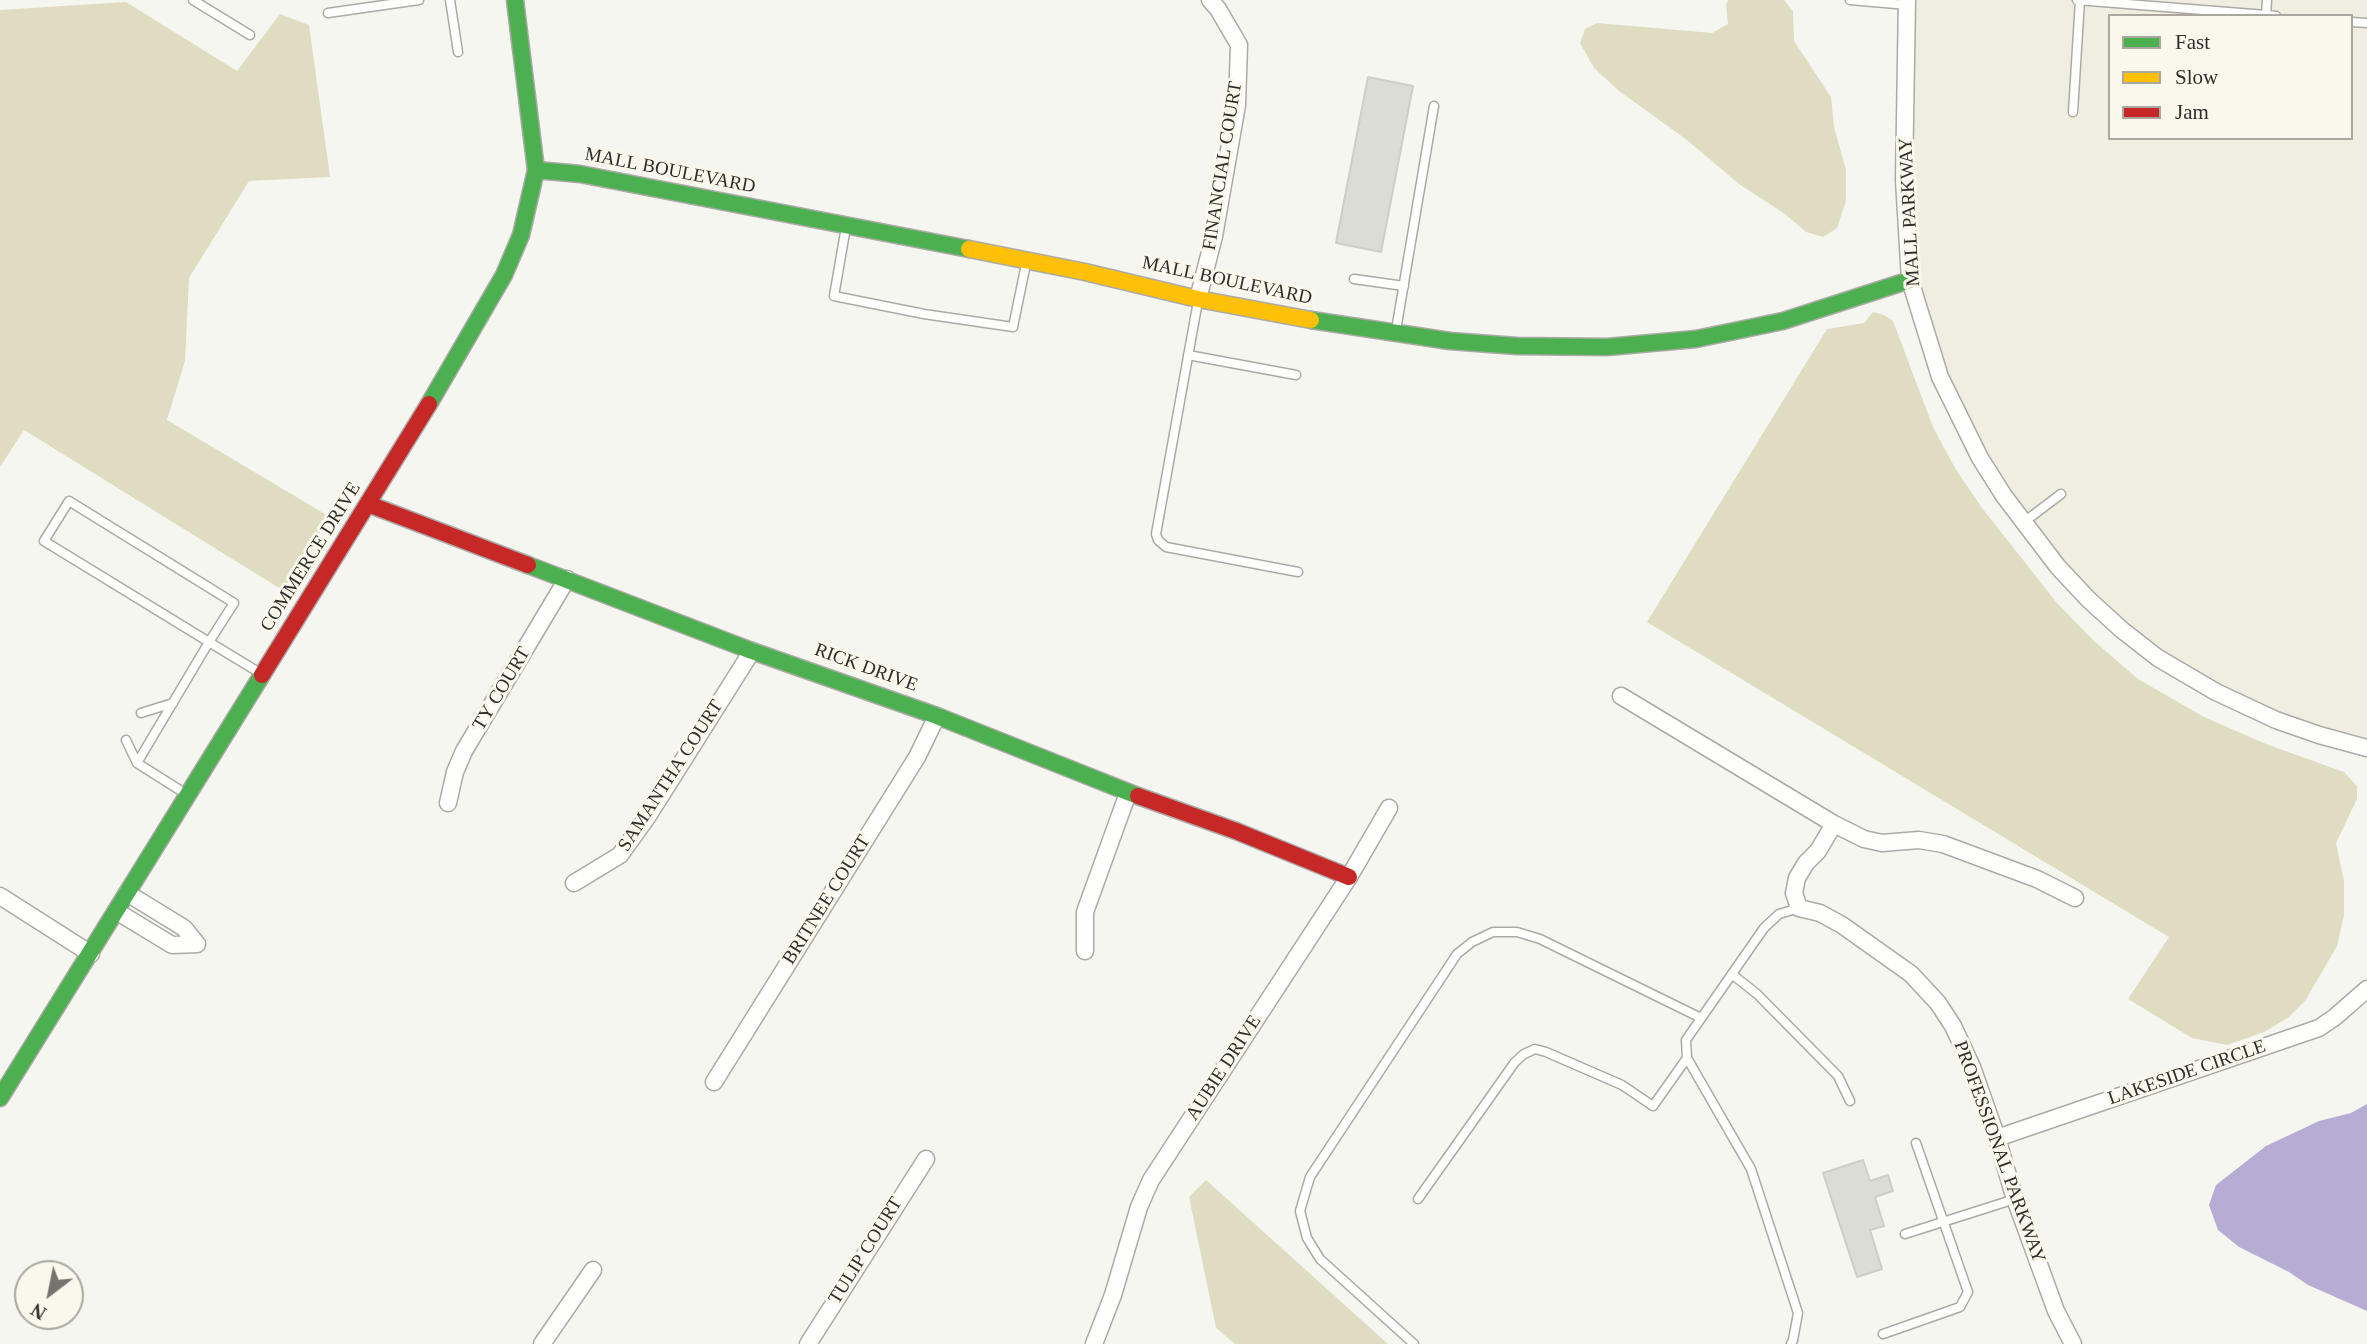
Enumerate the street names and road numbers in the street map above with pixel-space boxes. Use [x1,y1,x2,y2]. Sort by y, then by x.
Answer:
street label: FINANCIAL COURT [1198,80,1248,252]
street label: MALL PARKWAY [1895,137,1925,287]
street label: MALL BOULEVARD [583,143,757,199]
street label: MALL BOULEVARD [1140,252,1314,310]
street label: COMMERCE DRIVE [256,478,366,636]
street label: RICK DRIVE [811,639,921,697]
street label: TY COURT [468,643,536,735]
street label: SAMANTHA COURT [614,696,728,856]
street label: BRITNEE COURT [778,831,876,969]
street label: AUBIE DRIVE [1182,1011,1266,1125]
street label: LAKESIDE CIRCLE [2105,1035,2269,1111]
street label: PROFESSIONAL PARKWAY [1948,1038,2050,1266]
street label: TULIP COURT [824,1193,908,1309]

